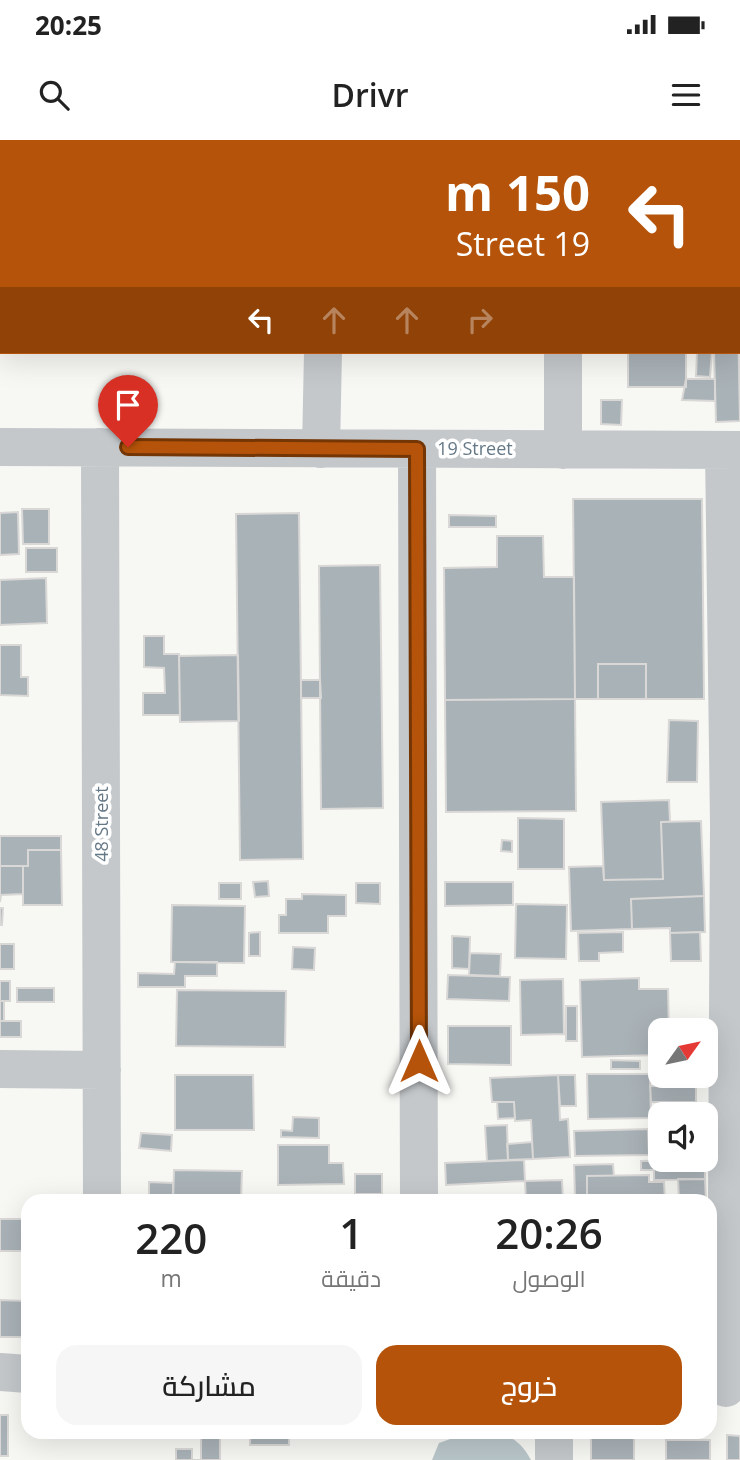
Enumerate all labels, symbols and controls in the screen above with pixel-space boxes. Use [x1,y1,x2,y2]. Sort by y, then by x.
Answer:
text: 20:25 [35,7,102,43]
text: Drivr [331,73,409,116]
icon: search [35,76,73,114]
icon: menu [667,76,705,114]
text: 150 m [445,159,590,225]
icon: left [614,168,705,259]
text: 19 Street [456,222,590,265]
icon: left [242,301,280,339]
icon: ahead [315,301,353,339]
icon: ahead [388,301,426,339]
icon: right [461,301,499,339]
pin [98,375,158,447]
icon: arrive [109,386,147,424]
street label: 19 Street [437,436,513,460]
street label: 48 Street [89,786,113,862]
north arrow [648,1018,718,1088]
map controls [648,1018,718,1172]
position arrow [382,1024,456,1098]
button: sound [648,1102,718,1172]
text: 1 [339,1204,363,1261]
text: 20:26 [495,1204,603,1261]
text: 220 [135,1209,207,1266]
text: m [161,1262,182,1294]
text: دقيقة [321,1262,381,1294]
text: الوصول [512,1262,586,1294]
button: مشاركة [56,1345,362,1425]
button: خروج [376,1345,682,1425]

